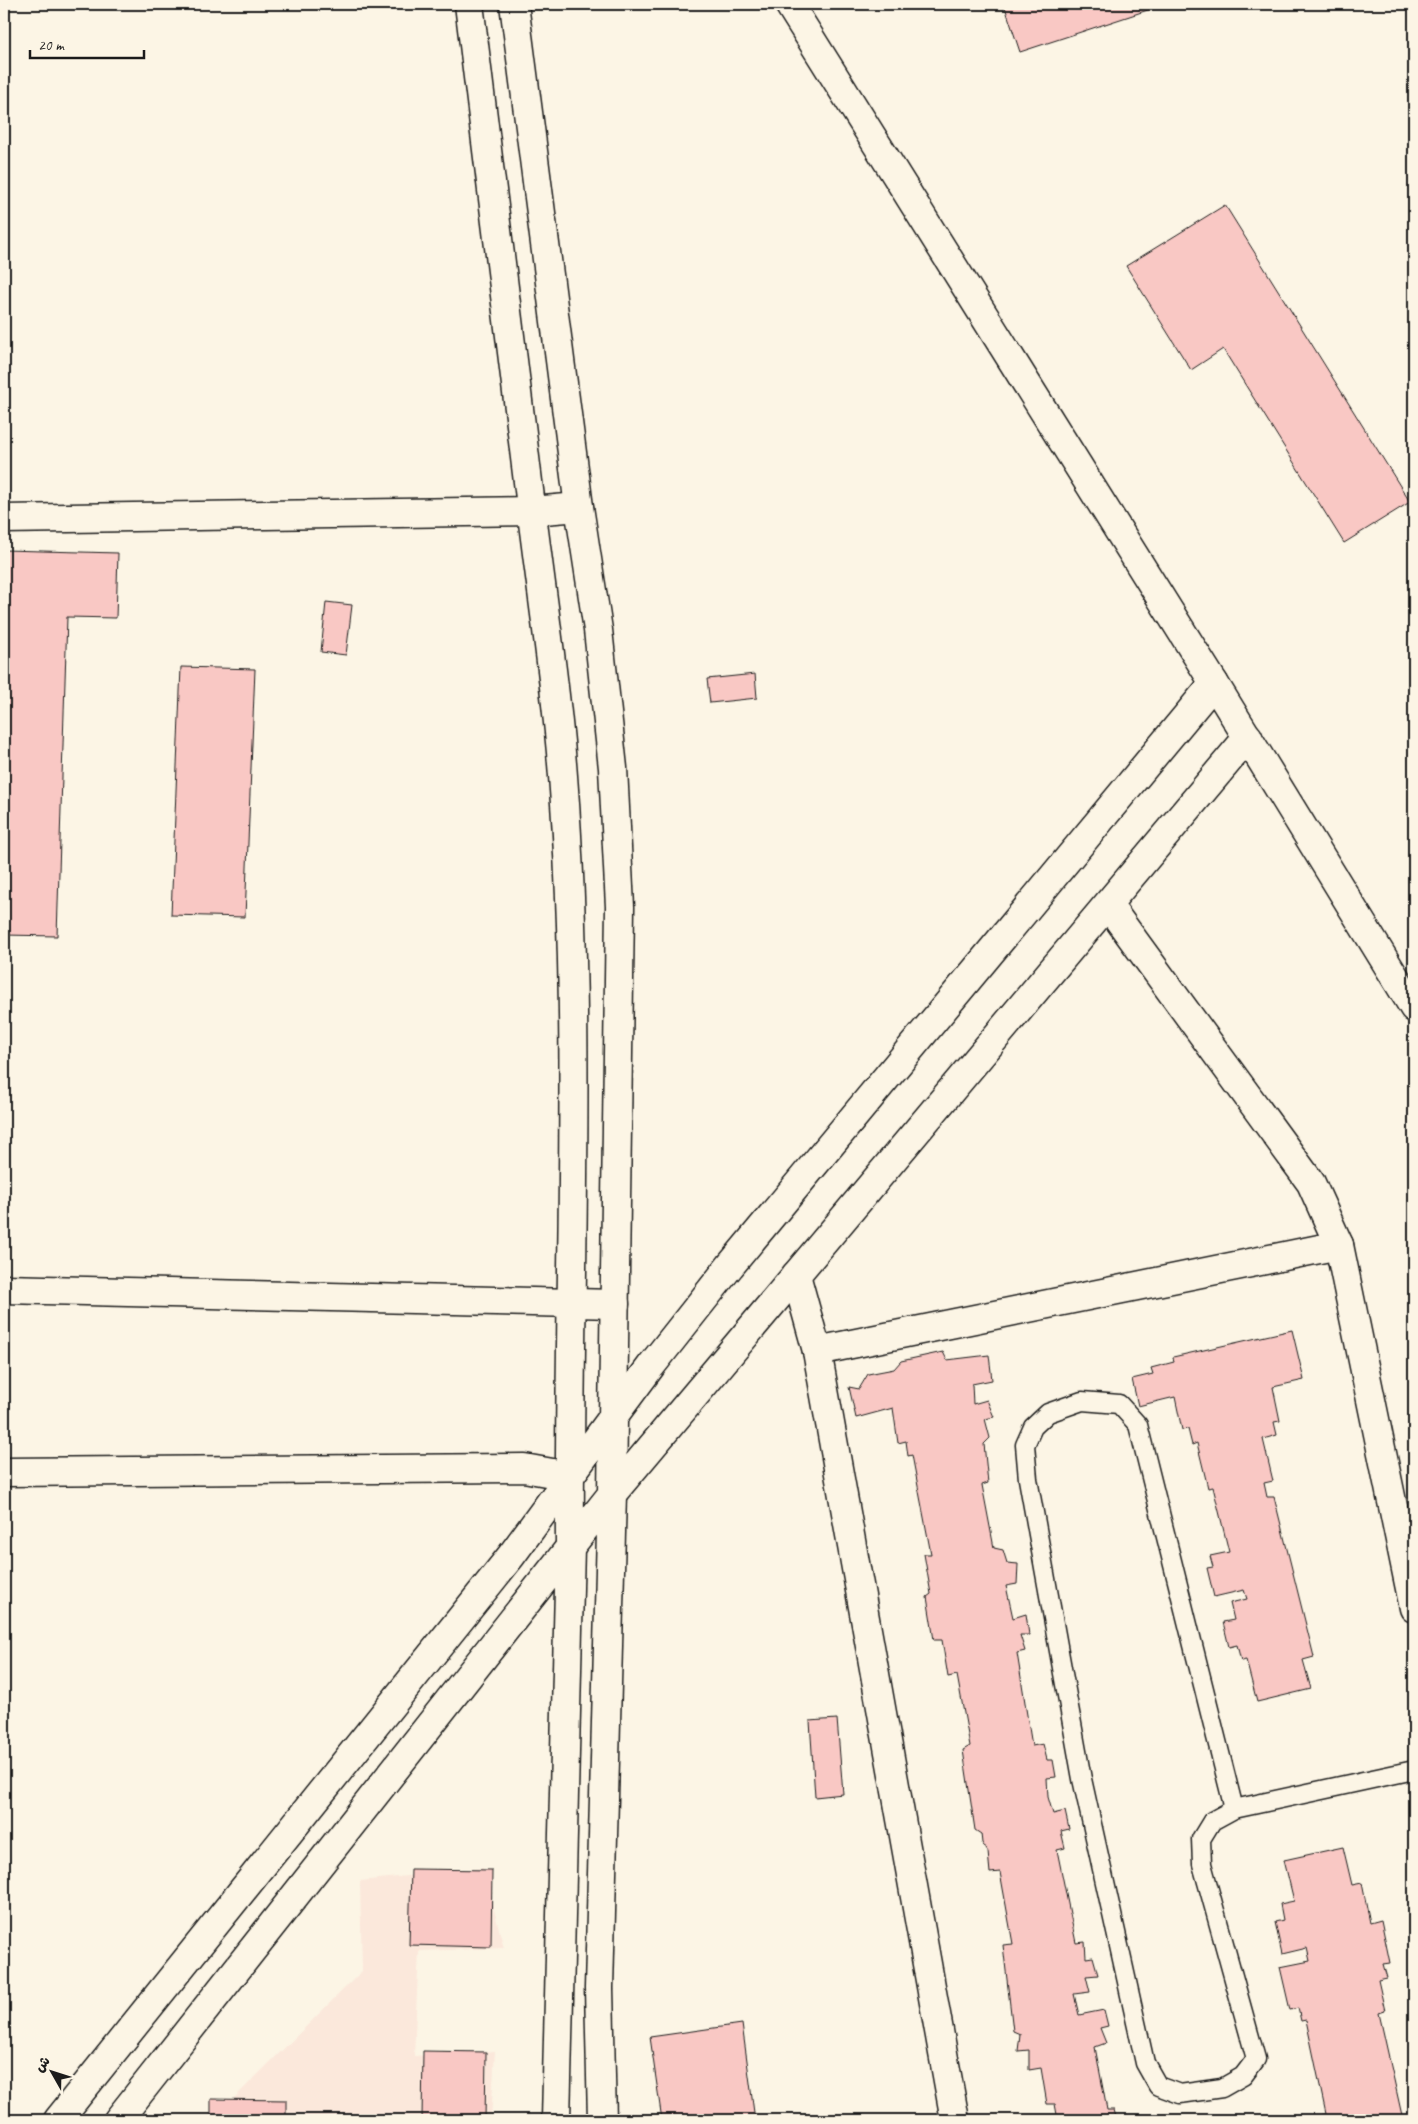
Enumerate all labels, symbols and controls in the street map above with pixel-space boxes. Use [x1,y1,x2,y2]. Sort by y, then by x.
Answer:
scale bar [30,28,144,60]
text: 20 m [38,36,65,55]
north arrow [28,2046,78,2096]
text: ش [31,2053,54,2075]

